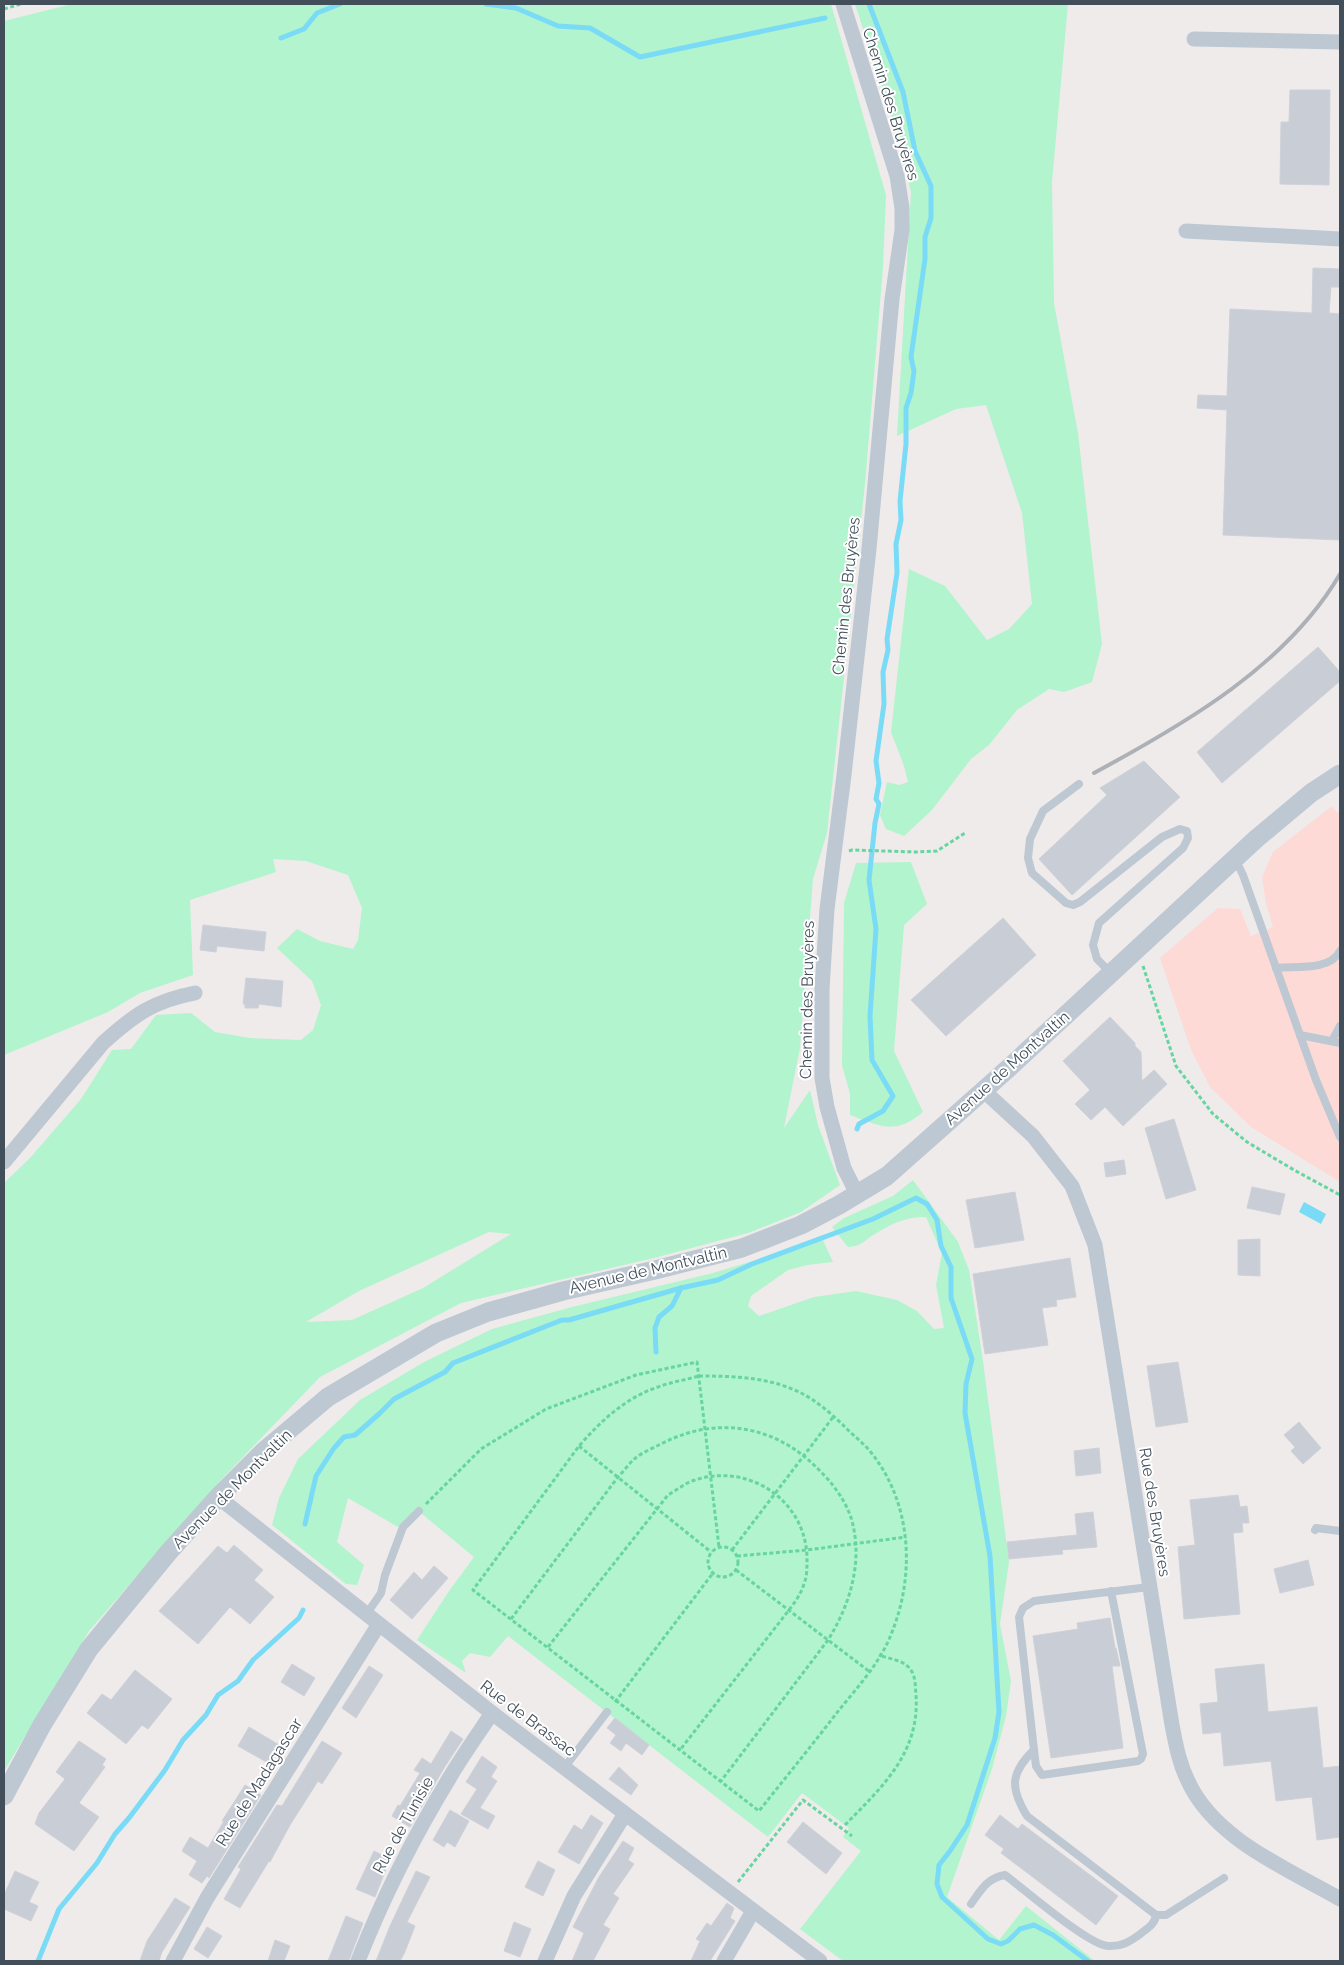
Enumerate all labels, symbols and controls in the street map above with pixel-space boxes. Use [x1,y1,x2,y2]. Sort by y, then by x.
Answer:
street label: Chemin des Bruyères [859,25,923,183]
street label: Chemin des Bruyères [828,516,864,676]
street label: Chemin des Bruyères [796,920,818,1079]
street label: Avenue de Montvaltin [941,1007,1073,1129]
street label: Avenue de Montvaltin [567,1243,729,1297]
street label: Avenue de Montvaltin [168,1425,296,1553]
street label: Rue des Bruyères [1135,1446,1175,1578]
street label: Rue de Brassac [476,1676,580,1760]
street label: Rue de Madagascar [212,1714,306,1850]
street label: Rue de Tunisie [369,1773,437,1877]

